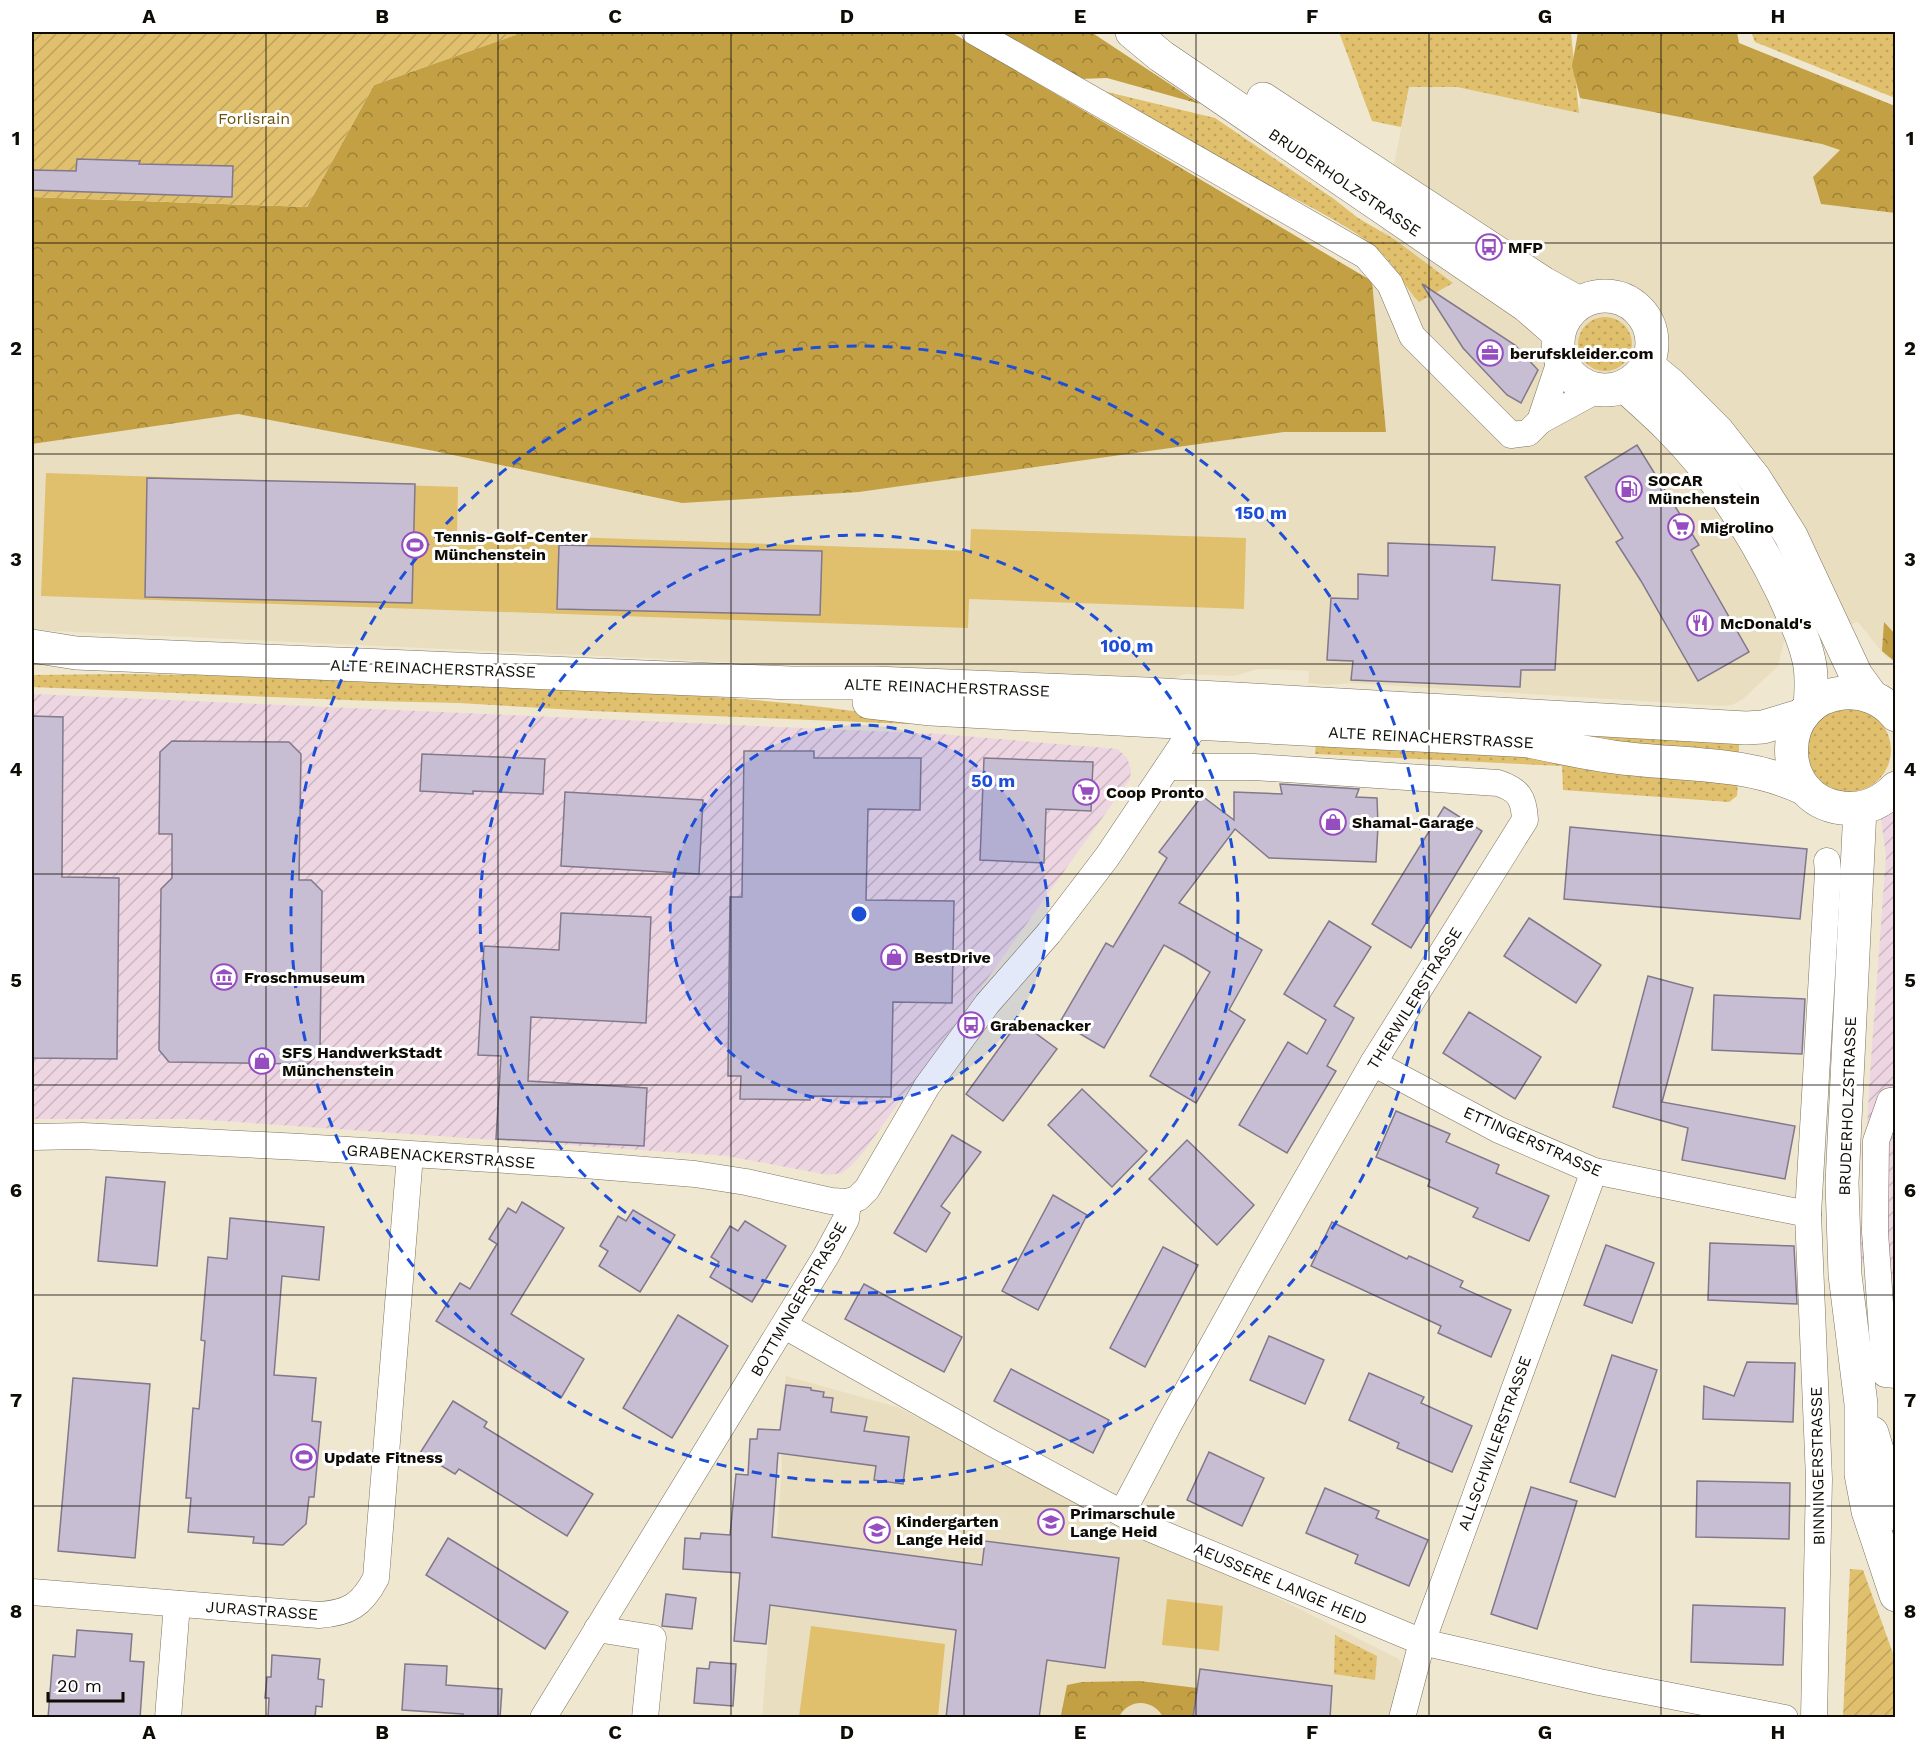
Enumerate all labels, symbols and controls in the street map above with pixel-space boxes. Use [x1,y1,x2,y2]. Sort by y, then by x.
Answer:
text: A [142,4,156,28]
text: B [375,4,389,28]
text: C [608,4,622,28]
text: D [840,4,854,28]
text: E [1074,4,1086,28]
text: F [1306,4,1318,28]
text: G [1538,4,1552,28]
text: H [1771,4,1785,28]
park label: Forlisrain [218,109,290,128]
street label: BRUDERHOLZSTRASSE [1265,124,1424,240]
text: 1 [12,126,20,150]
text: 1 [1906,126,1914,150]
bus stop icon: MFP [1474,232,1504,262]
place label: MFP [1508,238,1543,257]
text: 2 [10,336,22,360]
text: 2 [1904,336,1916,360]
office icon: berufskleider.com [1475,338,1505,368]
place label: berufskleider.com [1510,344,1653,363]
place label: SOCAR Münchenstein [1648,471,1760,508]
fuel station icon: SOCAR Münchenstein [1614,474,1644,504]
text: 150 m [1235,502,1287,523]
supermarket icon: Migrolino [1666,512,1696,542]
place label: Migrolino [1700,518,1774,537]
place label: Tennis-Golf-Center Münchenstein [434,527,588,564]
sports icon: Tennis-Golf-Center Münchenstein [400,530,430,560]
text: 3 [10,547,22,571]
text: 3 [1904,547,1916,571]
restaurant icon: McDonald's [1685,608,1715,638]
place label: McDonald's [1720,614,1812,633]
text: 100 m [1100,635,1154,656]
street label: ALTE REINACHERSTRASSE [330,655,536,682]
street label: ALTE REINACHERSTRASSE [844,674,1050,701]
street label: ALTE REINACHERSTRASSE [1328,723,1534,752]
text: 4 [10,757,23,781]
text: 4 [1904,757,1917,781]
text: 50 m [971,770,1015,791]
supermarket icon: Coop Pronto [1071,777,1101,807]
place label: Coop Pronto [1106,783,1205,802]
shop icon: Shamal-Garage [1318,807,1348,837]
place label: Shamal-Garage [1352,813,1474,832]
centre of rings [849,904,869,924]
street label: THERWILERSTRASSE [1363,924,1466,1073]
shop icon: BestDrive [879,942,909,972]
place label: BestDrive [914,948,991,967]
museum icon: Froschmuseum [209,962,239,992]
text: 5 [10,968,22,992]
place label: Froschmuseum [244,968,365,987]
text: 5 [1904,968,1916,992]
bus stop icon: Grabenacker [956,1010,986,1040]
place label: Grabenacker [990,1016,1091,1035]
street label: BRUDERHOLZSTRASSE [1835,1016,1860,1196]
place label: SFS HandwerkStadt Münchenstein [282,1043,442,1080]
shop icon: SFS HandwerkStadt Münchenstein [247,1046,277,1076]
street label: ETTINGERSTRASSE [1461,1102,1605,1181]
street label: GRABENACKERSTRASSE [346,1140,536,1173]
text: 6 [10,1178,22,1202]
text: 6 [1904,1178,1916,1202]
street label: BOTTMINGERSTRASSE [746,1219,850,1380]
street label: ALLSCHWILERSTRASSE [1454,1353,1535,1533]
street label: BINNINGERSTRASSE [1807,1386,1828,1546]
text: 7 [10,1388,22,1412]
text: 7 [1904,1388,1916,1412]
sports icon: Update Fitness [289,1442,319,1472]
place label: Update Fitness [324,1448,443,1467]
place label: Primarschule Lange Heid [1070,1504,1175,1541]
school or university icon: Primarschule Lange Heid [1036,1507,1066,1537]
place label: Kindergarten Lange Heid [896,1512,999,1549]
school or university icon: Kindergarten Lange Heid [862,1515,892,1545]
street label: AEUSSERE LANGE HEID [1191,1538,1370,1629]
street label: JURASTRASSE [205,1597,319,1624]
text: 8 [10,1599,22,1623]
text: 8 [1904,1599,1916,1623]
scale bar [48,1665,123,1703]
text: 20 m [57,1675,102,1696]
text: A [142,1720,156,1744]
text: B [375,1720,389,1744]
text: C [608,1720,622,1744]
text: D [840,1720,854,1744]
text: E [1074,1720,1086,1744]
text: F [1306,1720,1318,1744]
text: G [1538,1720,1552,1744]
text: H [1771,1720,1785,1744]

